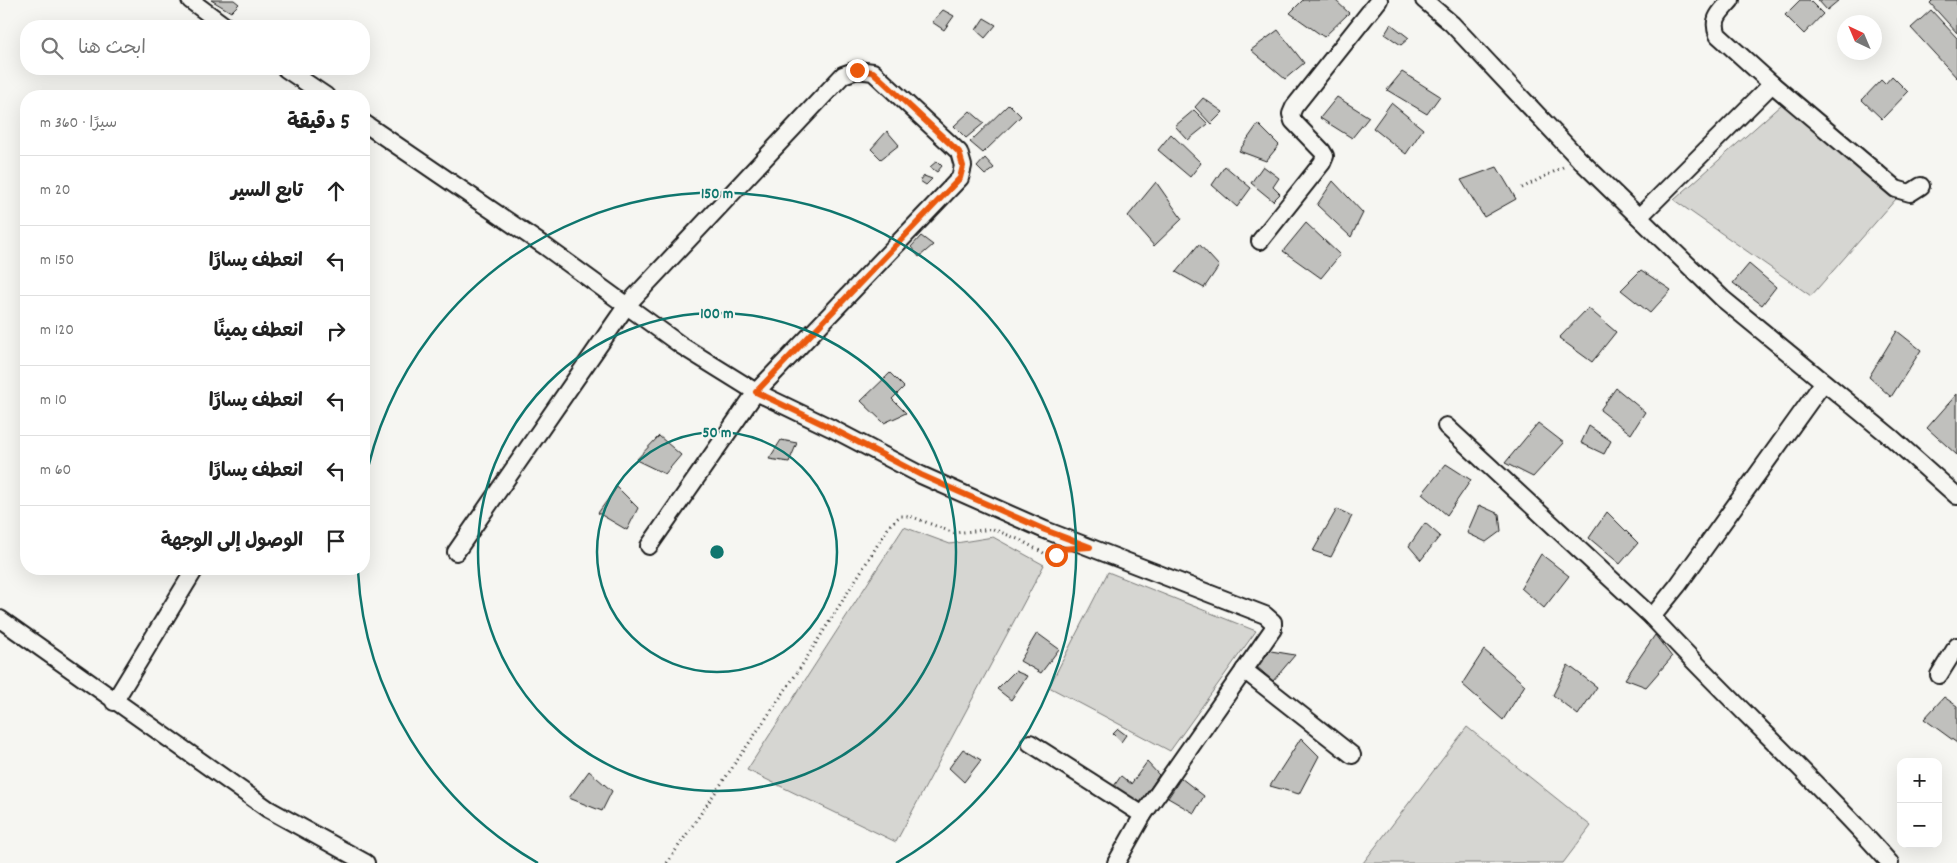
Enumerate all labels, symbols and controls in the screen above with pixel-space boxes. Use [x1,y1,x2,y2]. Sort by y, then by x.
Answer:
north arrow [1837,15,1882,60]
search box [20,20,370,75]
icon: search [38,34,66,62]
text: ابحث هنا [78,36,146,63]
route end [846,59,869,82]
text: 5 دقيقة [287,109,350,139]
text: سيرًا · 360 m [40,112,117,135]
icon: ahead [322,177,350,205]
text: 20 m [40,179,70,202]
text: تابع السير [231,179,303,206]
text: 150 m [701,184,733,206]
icon: left [322,247,350,275]
text: 150 m [40,249,74,272]
text: انعطف يسارًا [209,249,303,276]
text: 100 m [700,304,734,326]
icon: right [322,317,350,345]
text: 120 m [40,319,74,342]
text: انعطف يمينًا [214,319,303,346]
icon: left [322,387,350,415]
text: 10 m [40,389,67,412]
text: انعطف يسارًا [209,389,303,416]
text: 50 m [703,423,731,445]
icon: left [322,457,350,485]
text: 60 m [40,459,71,482]
text: انعطف يسارًا [209,459,303,486]
icon: arrive [322,527,350,555]
text: الوصول إلى الوجهة [161,529,303,556]
centre of rings [708,543,726,561]
route start [1045,544,1068,567]
map controls [1897,758,1942,848]
button: + [1897,758,1942,803]
button: − [1897,803,1942,848]

